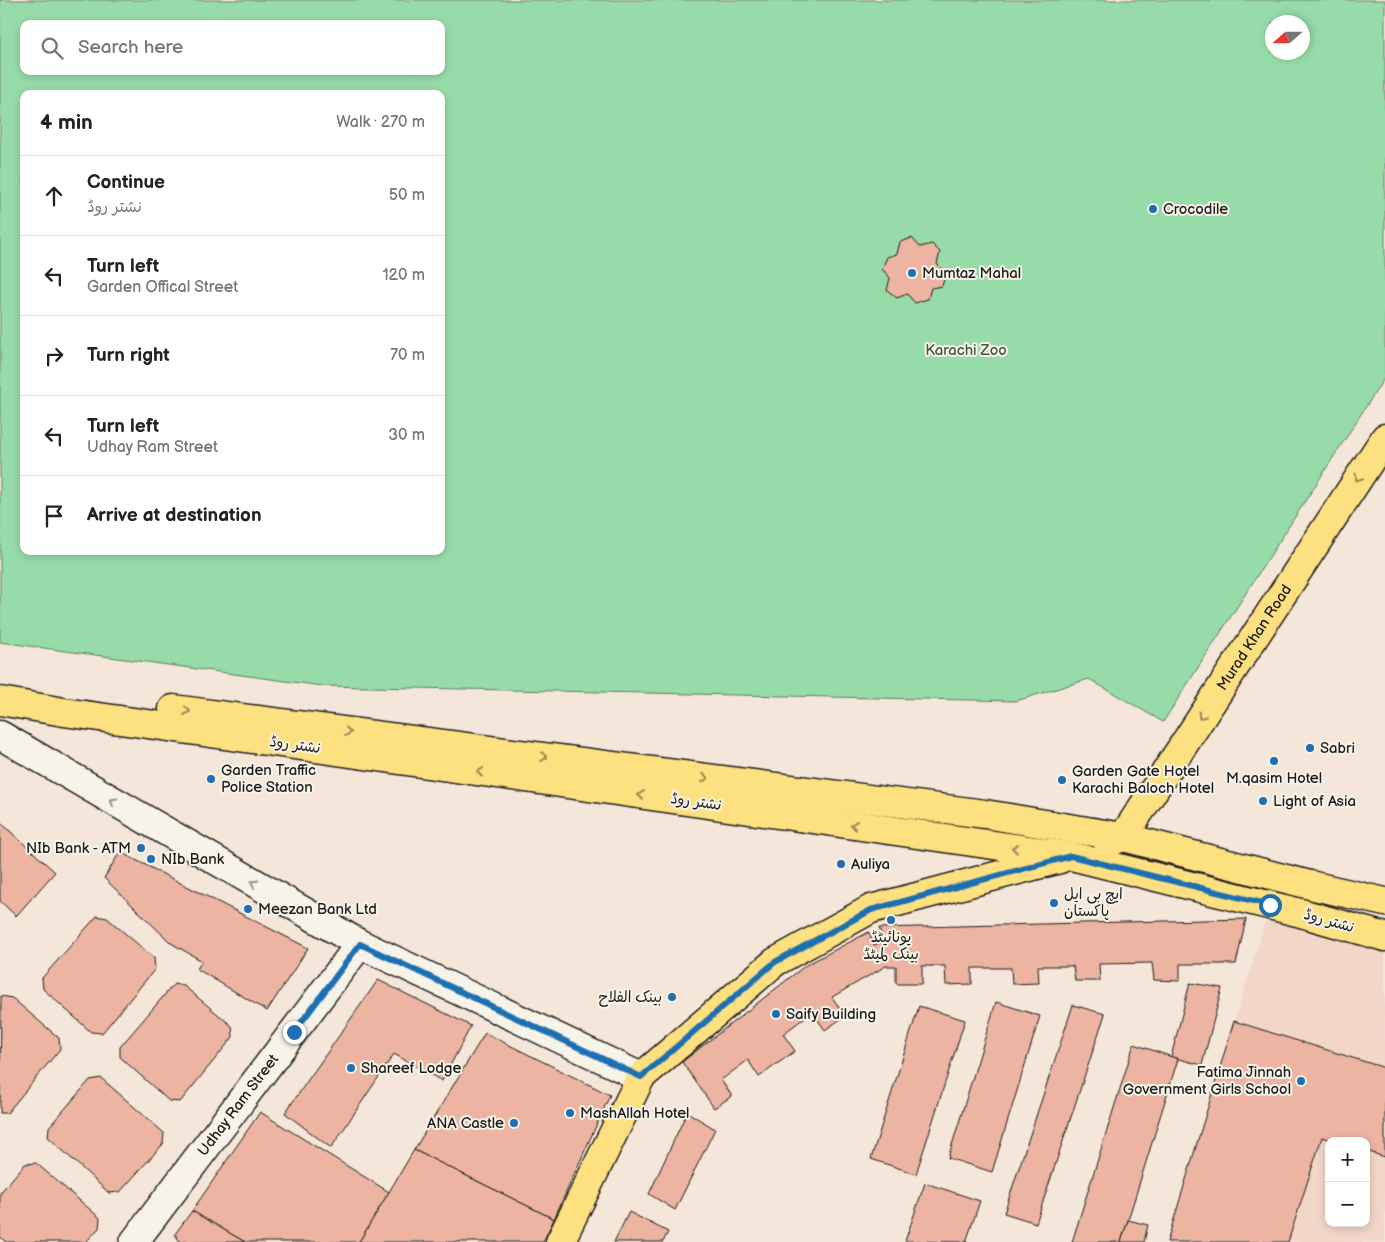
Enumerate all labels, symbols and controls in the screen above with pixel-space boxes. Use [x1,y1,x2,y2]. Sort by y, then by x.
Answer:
north arrow [1265,15,1310,60]
search box [20,20,445,75]
icon: search [38,34,66,62]
text: Search here [78,36,183,59]
text: 4 min [40,110,93,135]
text: Walk · 270 m [336,113,425,132]
text: Continue [87,171,165,194]
icon: ahead [40,182,68,210]
text: 50 m [389,186,425,205]
text: نشتر روڈ [87,198,142,217]
place label: Crocodile [1163,200,1228,219]
marker: Crocodile [1147,203,1159,215]
text: Turn left [87,255,159,278]
icon: left [40,262,68,290]
place label: Mumtaz Mahal [922,264,1021,283]
text: 120 m [382,266,425,285]
marker: Mumtaz Mahal [906,267,918,279]
text: Garden Offical Street [87,278,238,297]
park label: Karachi Zoo [925,341,1007,360]
icon: right [40,342,68,370]
text: Turn right [87,344,170,367]
text: 70 m [390,346,425,365]
text: Turn left [87,415,159,438]
icon: left [40,422,68,450]
text: 30 m [388,426,425,445]
text: Udhay Ram Street [87,438,218,457]
one-way arrow [1355,473,1364,482]
icon: arrive [40,502,68,530]
text: Arrive at destination [87,504,262,527]
street label: Murad Khan Road [1212,581,1296,694]
one-way arrow [183,705,191,716]
one-way arrow [1198,711,1207,720]
one-way arrow [345,726,353,737]
street label: نشتر روڈ [268,732,322,758]
place label: Sabri [1320,739,1355,758]
marker: Sabri [1304,742,1316,754]
one-way arrow [540,751,548,762]
marker: M.qasim Hotel [1268,755,1280,767]
place label: Garden Traffic Police Station [221,761,316,797]
place label: Garden Gate Hotel Karachi Baloch Hotel [1072,762,1214,798]
one-way arrow [476,767,484,777]
place label: M.qasim Hotel [1226,769,1322,788]
one-way arrow [702,772,710,783]
marker: Garden Traffic Police Station [205,773,217,785]
marker: Garden Gate Hotel Karachi Baloch Hotel [1056,774,1068,786]
street label: نشتر روڈ [669,789,723,815]
one-way arrow [637,790,645,800]
place label: Light of Asia [1273,792,1356,811]
marker: Light of Asia [1257,795,1269,807]
one-way arrow [110,798,119,808]
one-way arrow [849,820,857,831]
place label: NIb Bank - ATM [26,839,131,858]
marker: NIb Bank - ATM [135,842,147,854]
one-way arrow [1010,843,1018,854]
place label: NIb Bank [161,850,225,869]
marker: NIb Bank [145,853,157,865]
place label: Auliya [851,855,890,874]
marker: Auliya [835,858,847,870]
one-way arrow [250,879,259,889]
place label: ایچ بی ایل پاکستان [1064,885,1123,921]
route start [1259,894,1282,917]
marker: ایچ بی ایل پاکستان [1048,897,1060,909]
place label: Meezan Bank Ltd [258,900,377,919]
marker: Meezan Bank Ltd [242,903,254,915]
street label: نشتر روڈ [1302,905,1356,937]
marker: یونائیٹڈ بینک لمیٹڈ [885,914,897,926]
place label: یونائیٹڈ بینک لمیٹڈ [863,928,919,964]
place label: بینک الفلاح [598,988,662,1007]
marker: بینک الفلاح [666,991,678,1003]
place label: Saify Building [786,1005,876,1024]
marker: Saify Building [770,1008,782,1020]
route end [283,1021,306,1044]
street label: Udhay Ram Street [193,1050,283,1160]
place label: Shareef Lodge [361,1059,461,1078]
marker: Shareef Lodge [345,1062,357,1074]
place label: Fatima Jinnah Government Girls School [1123,1063,1291,1099]
marker: Fatima Jinnah Government Girls School [1295,1075,1307,1087]
place label: MashAllah Hotel [580,1104,689,1123]
marker: MashAllah Hotel [564,1107,576,1119]
place label: ANA Castle [427,1114,504,1133]
marker: ANA Castle [508,1117,520,1129]
map controls [1325,1137,1370,1227]
button: + [1325,1137,1370,1182]
button: − [1325,1182,1370,1227]

